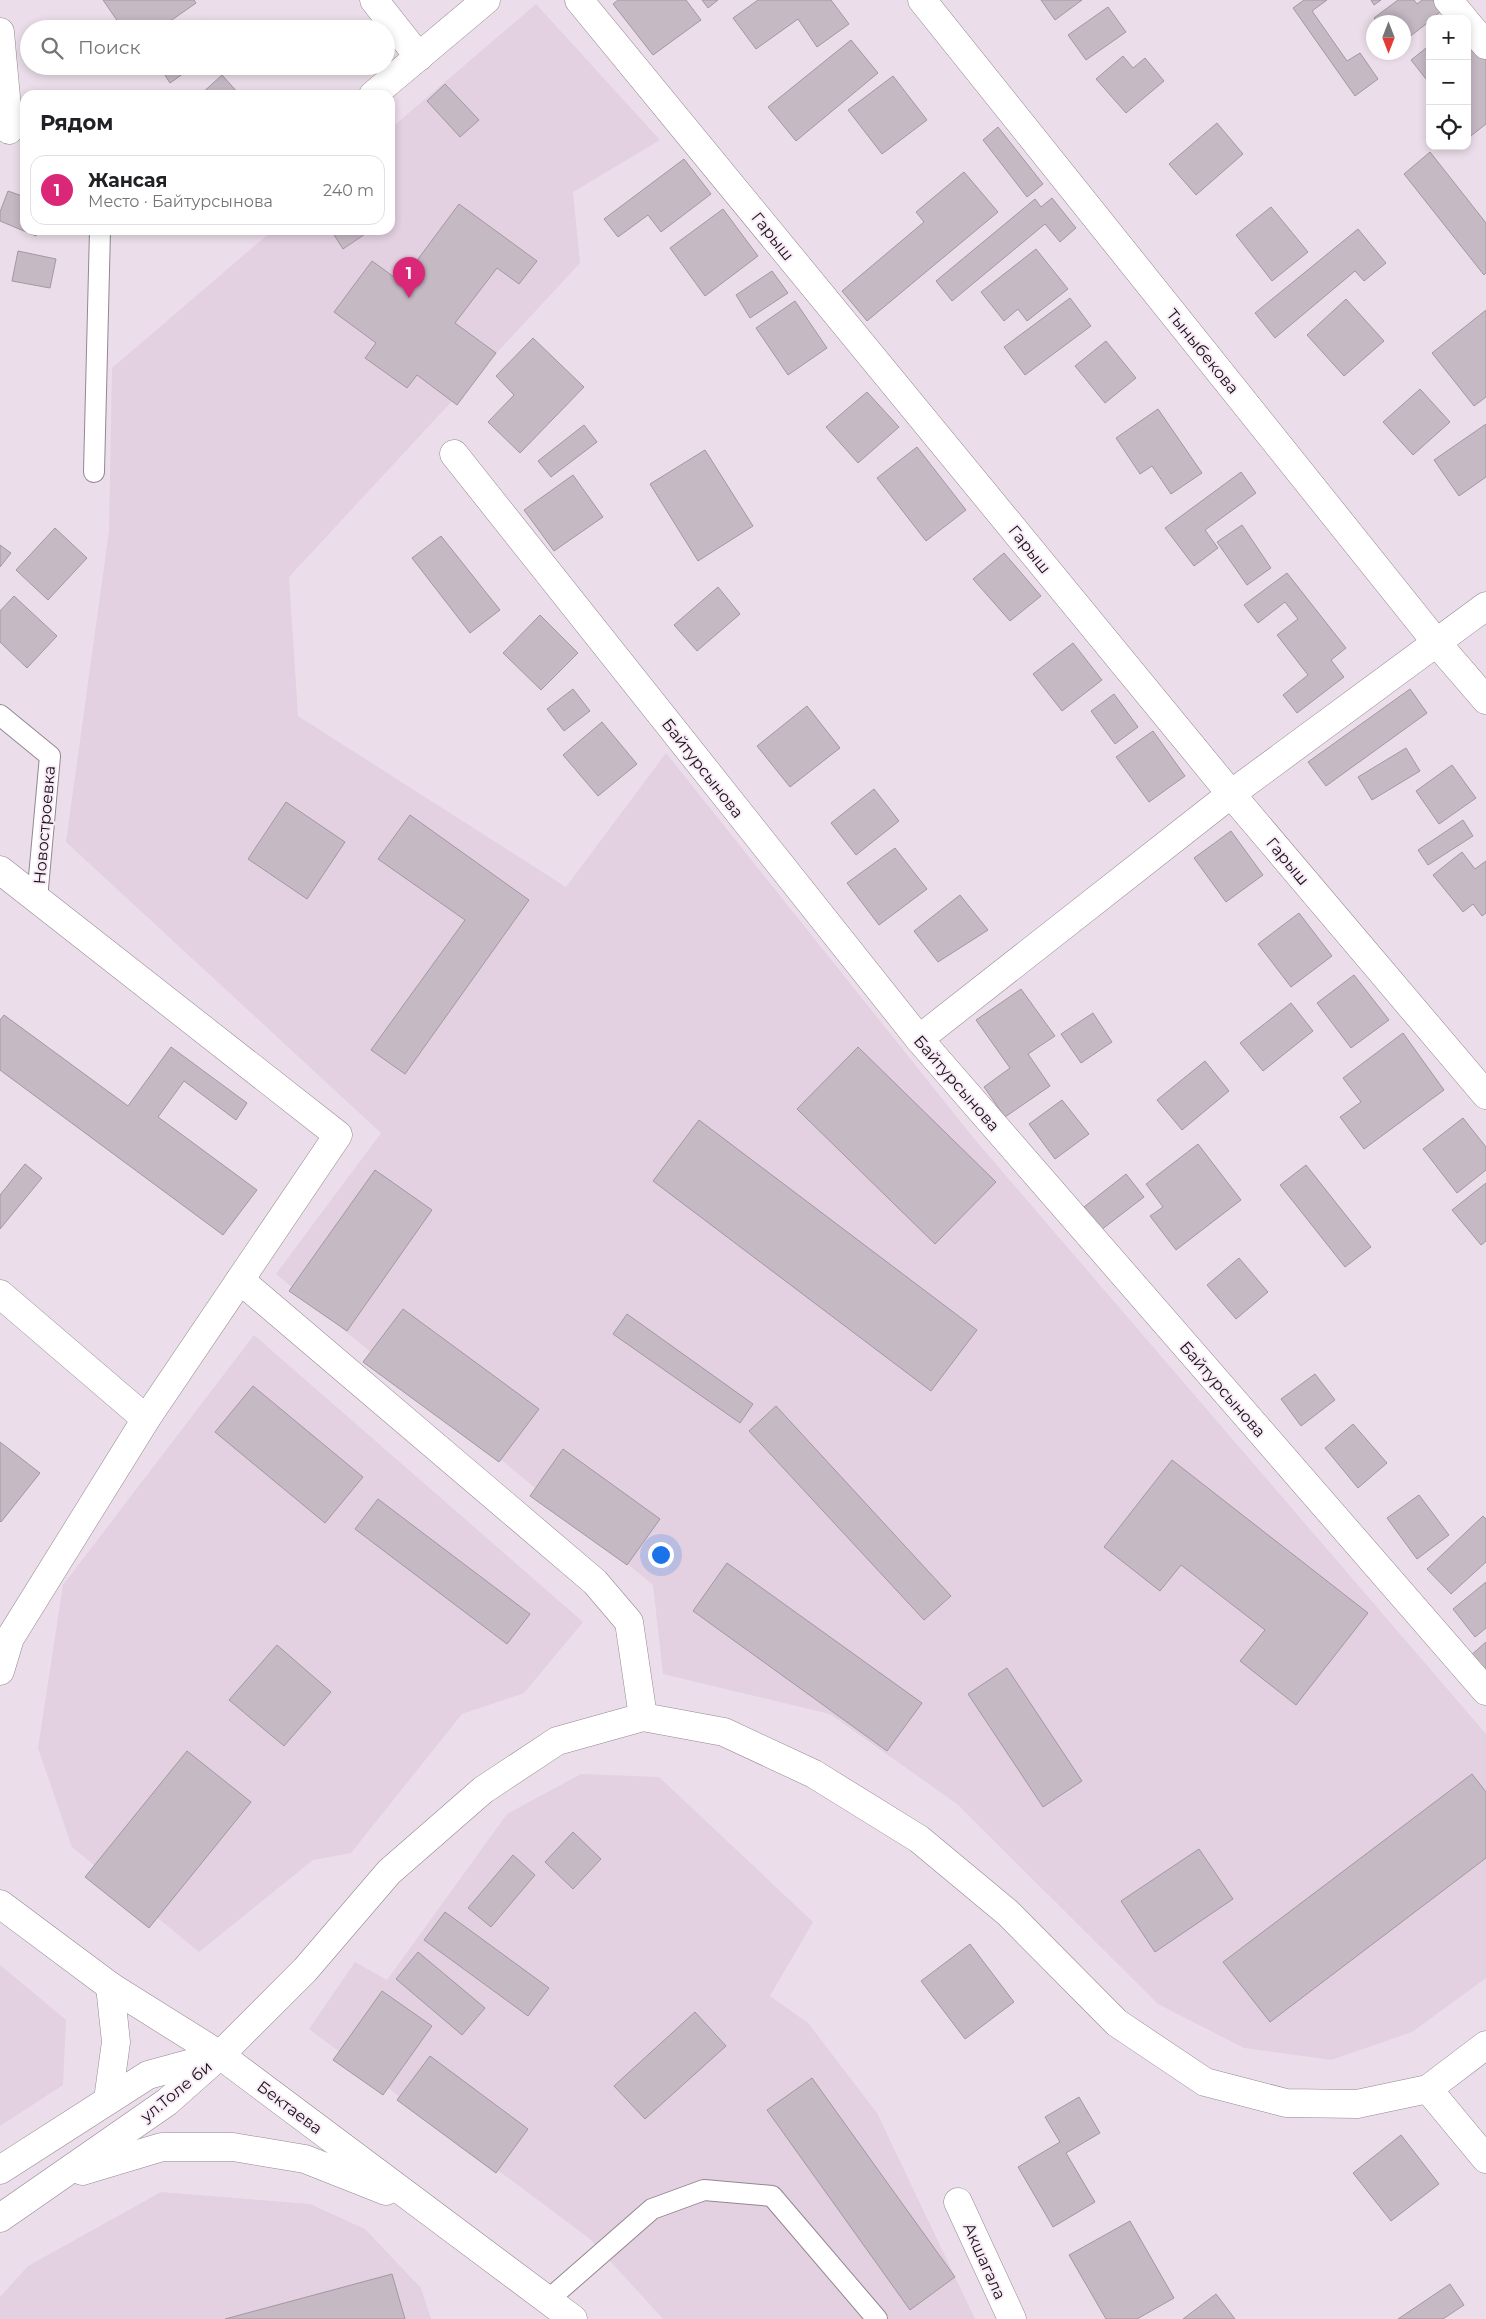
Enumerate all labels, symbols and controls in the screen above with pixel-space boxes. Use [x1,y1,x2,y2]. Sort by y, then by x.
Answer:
north arrow [1366,15,1411,60]
map controls [1426,15,1471,150]
button: + [1426,15,1471,60]
search box [20,20,395,75]
icon: search [38,34,66,62]
text: Поиск [78,36,141,59]
button: − [1426,60,1471,105]
button: locate [1426,105,1471,150]
text: Рядом [40,110,113,135]
text: Жансая [88,169,167,192]
text: 1 [54,181,60,200]
text: 240 m [323,181,374,200]
text: Место · Байтурсынова [88,192,273,211]
street label: Гарыш [747,208,798,264]
pin: 1 [393,257,425,298]
street label: Тыныбекова [1163,305,1243,398]
street label: Гарыш [1004,521,1055,577]
street label: Байтурсынова [658,715,747,822]
street label: Новостроевка [30,765,59,885]
street label: Гарыш [1262,834,1313,889]
street label: Байтурсынова [910,1031,1003,1135]
street label: Байтурсынова [1176,1337,1269,1441]
your location [648,1542,674,1568]
street label: ул.Толе би [136,2057,216,2126]
street label: Бектаева [253,2077,326,2138]
street label: Акшагала [959,2220,1010,2302]

